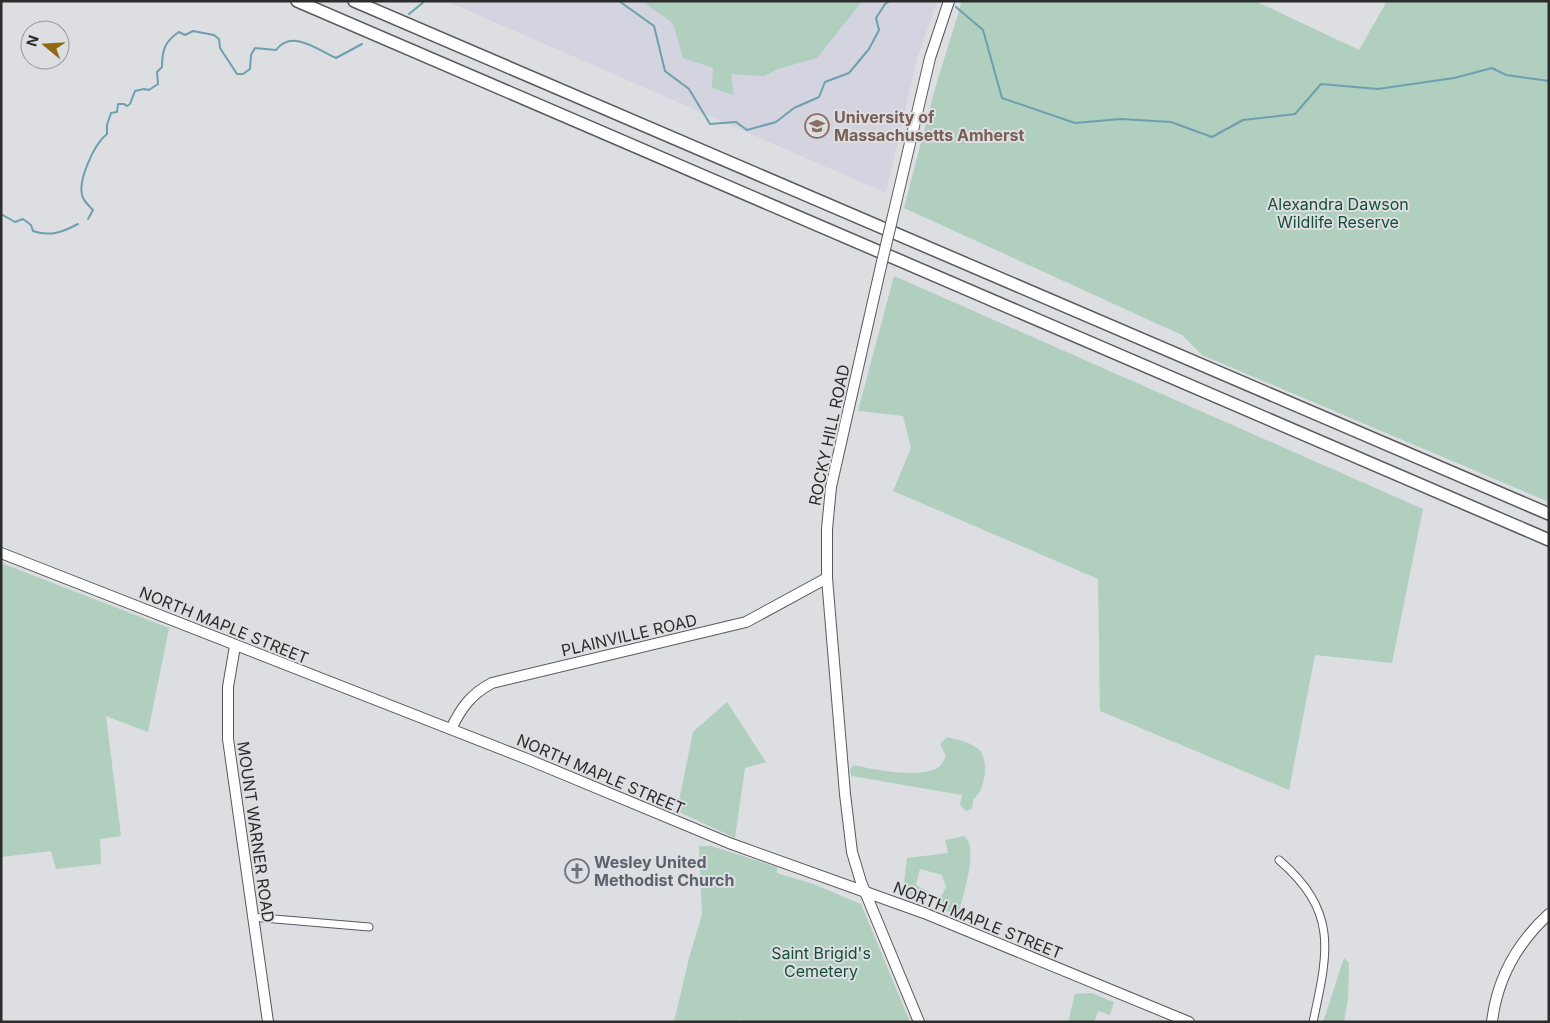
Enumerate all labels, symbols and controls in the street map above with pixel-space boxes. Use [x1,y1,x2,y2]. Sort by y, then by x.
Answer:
north arrow [20,20,70,70]
text: N [22,33,42,49]
place label: University of Massachusetts Amherst [834,107,1025,145]
school or university icon: University of Massachusetts Amherst [804,113,830,139]
park label: Alexandra Dawson Wildlife Reserve [1267,194,1409,232]
street label: ROCKY HILL ROAD [804,363,854,507]
street label: NORTH MAPLE STREET [137,582,311,668]
street label: PLAINVILLE ROAD [559,610,699,660]
street label: NORTH MAPLE STREET [514,730,688,818]
street label: MOUNT WARNER ROAD [233,740,279,924]
place label: Wesley United Methodist Church [594,852,734,890]
church icon: Wesley United Methodist Church [564,858,590,884]
street label: NORTH MAPLE STREET [891,877,1065,963]
park label: Saint Brigid's Cemetery [771,943,871,981]

